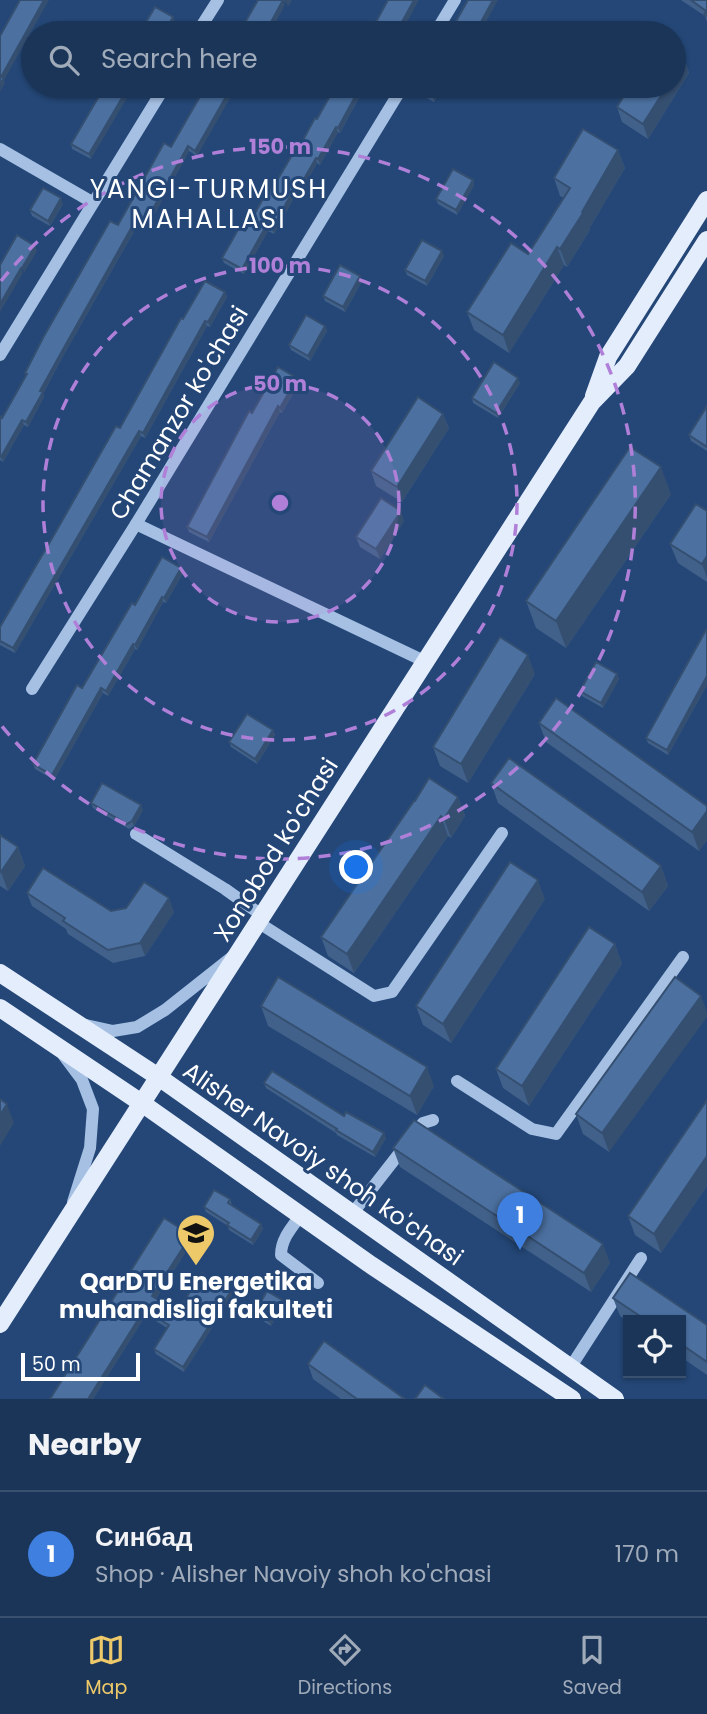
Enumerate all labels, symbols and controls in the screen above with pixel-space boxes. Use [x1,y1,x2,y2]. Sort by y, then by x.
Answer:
search box [21,21,686,98]
icon: search [45,41,83,79]
text: Search here [101,41,258,77]
text: 150 m [249,132,311,161]
district label: YANGI-TURMUSH MAHALLASI [90,171,328,237]
text: 100 m [249,251,311,280]
street label: Chamanzor ko'chasi [102,300,256,526]
text: 50 m [253,369,307,398]
centre of rings [268,491,292,515]
street label: Xonobod ko'chasi [206,751,346,948]
your location [339,850,373,884]
street label: Alisher Navoiy shoh ko'chasi [177,1054,470,1273]
pin: 1 [497,1192,543,1250]
school or university icon: QarDTU Energetika muhandisligi fakulteti [175,1212,217,1267]
place label: QarDTU Energetika muhandisligi fakulteti [59,1265,333,1326]
map controls [623,1315,686,1378]
button: locate [623,1315,686,1378]
scale bar [21,1350,140,1382]
text: 50 m [32,1351,81,1378]
text: Nearby [28,1423,142,1466]
text: Синбад [95,1519,193,1555]
text: 1 [47,1538,55,1570]
text: 170 m [615,1538,679,1570]
text: Shop · Alisher Navoiy shoh ko'chasi [95,1558,492,1590]
tab: Map [85,1631,127,1702]
tab: Directions [298,1631,392,1702]
tab: Saved [563,1631,622,1702]

